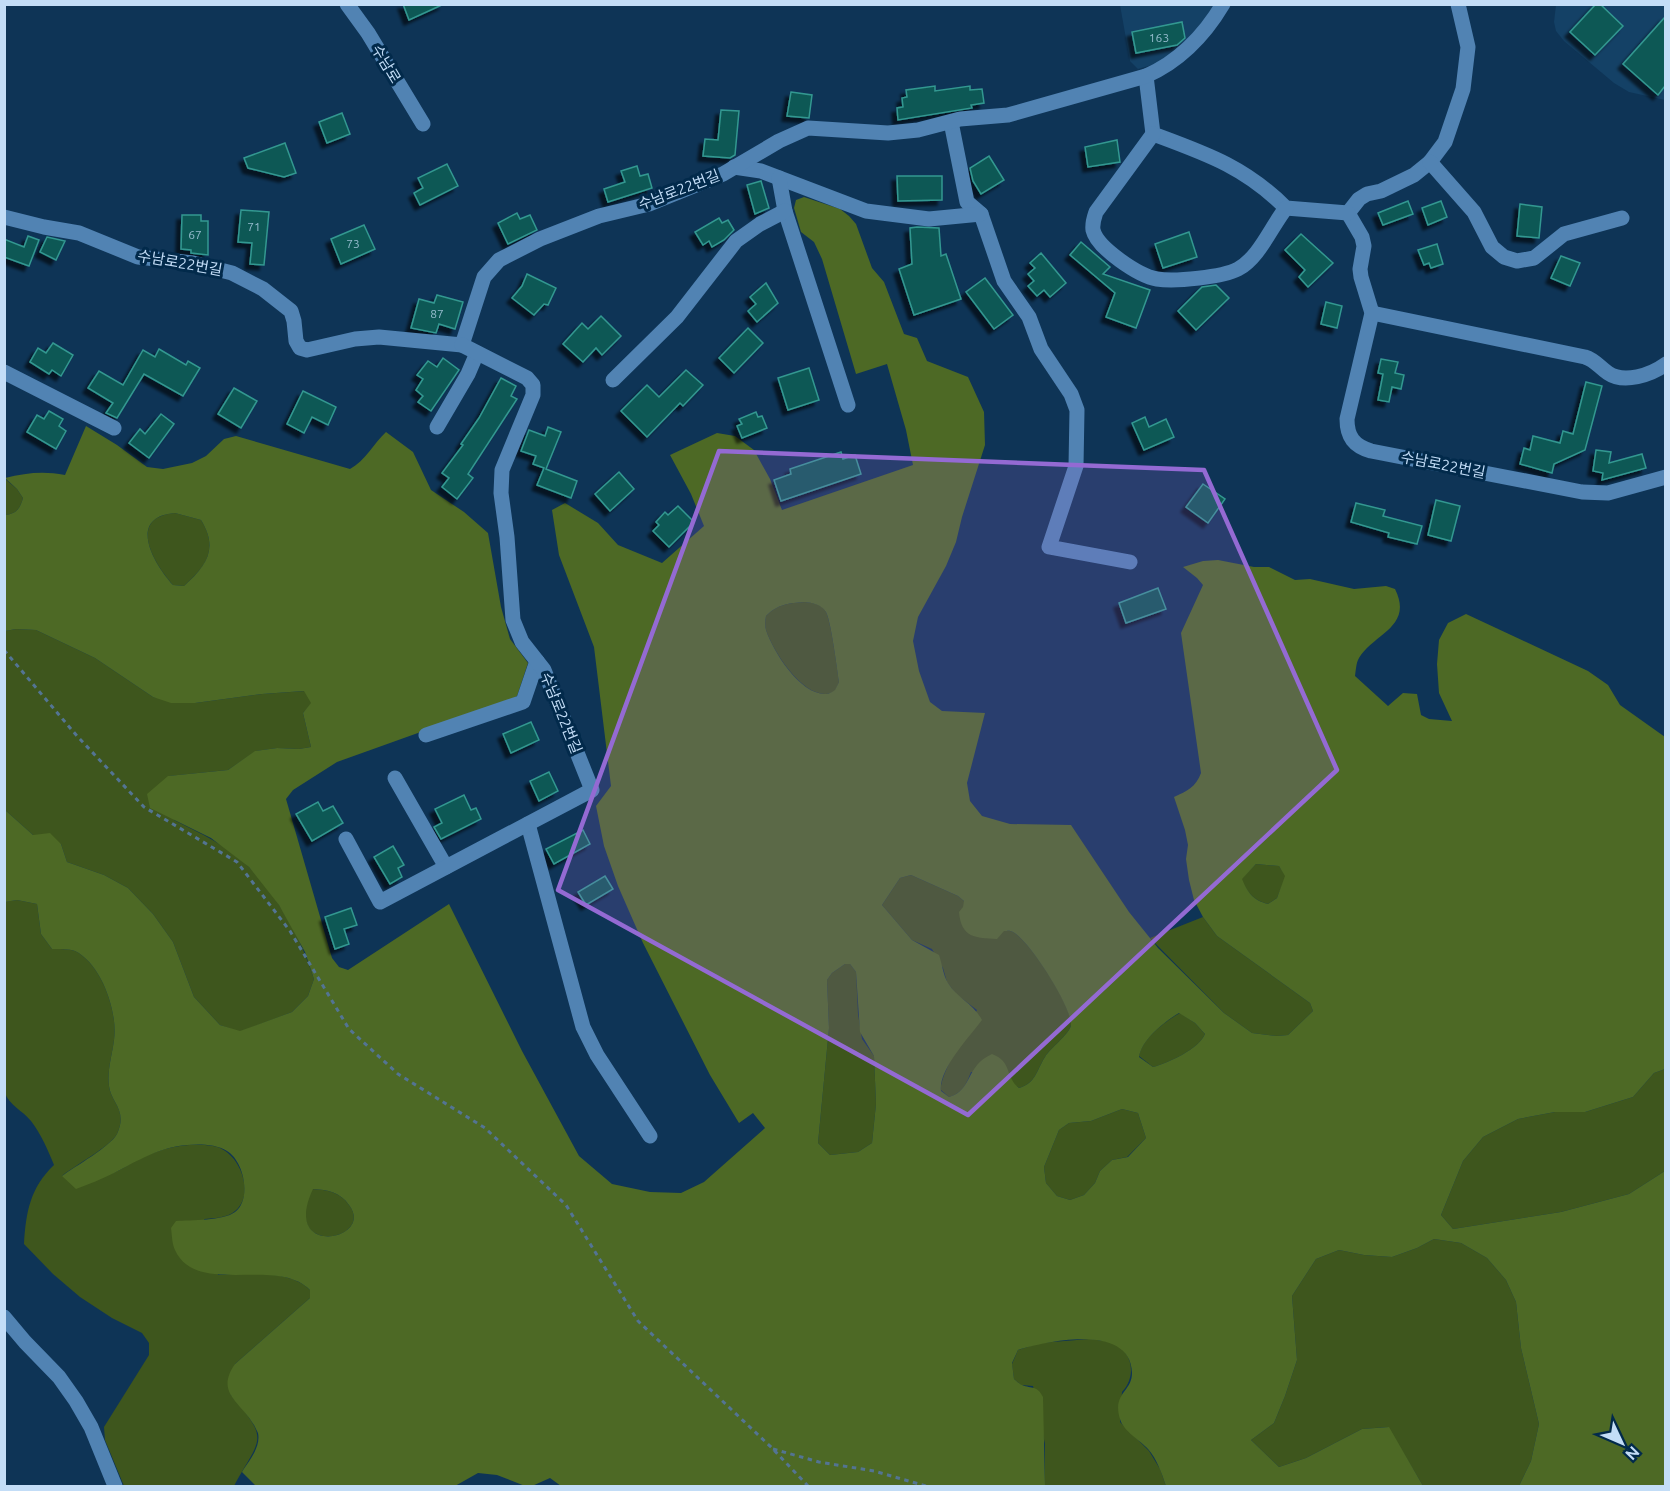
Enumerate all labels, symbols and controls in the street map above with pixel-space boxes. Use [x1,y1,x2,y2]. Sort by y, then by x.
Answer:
house number: 163 [1149,31,1169,44]
street label: 수남로 [368,42,404,86]
street label: 수남로22번길 [636,166,722,213]
house number: 71 [247,220,261,233]
house number: 67 [188,228,202,241]
house number: 73 [346,237,360,250]
street label: 수남로22번길 [136,247,224,278]
house number: 87 [430,307,444,320]
street label: 수남로22번길 [1399,448,1487,481]
street label: 수남로22번길 [537,670,585,756]
north arrow [1592,1413,1652,1473]
text: N [1622,1443,1643,1464]

